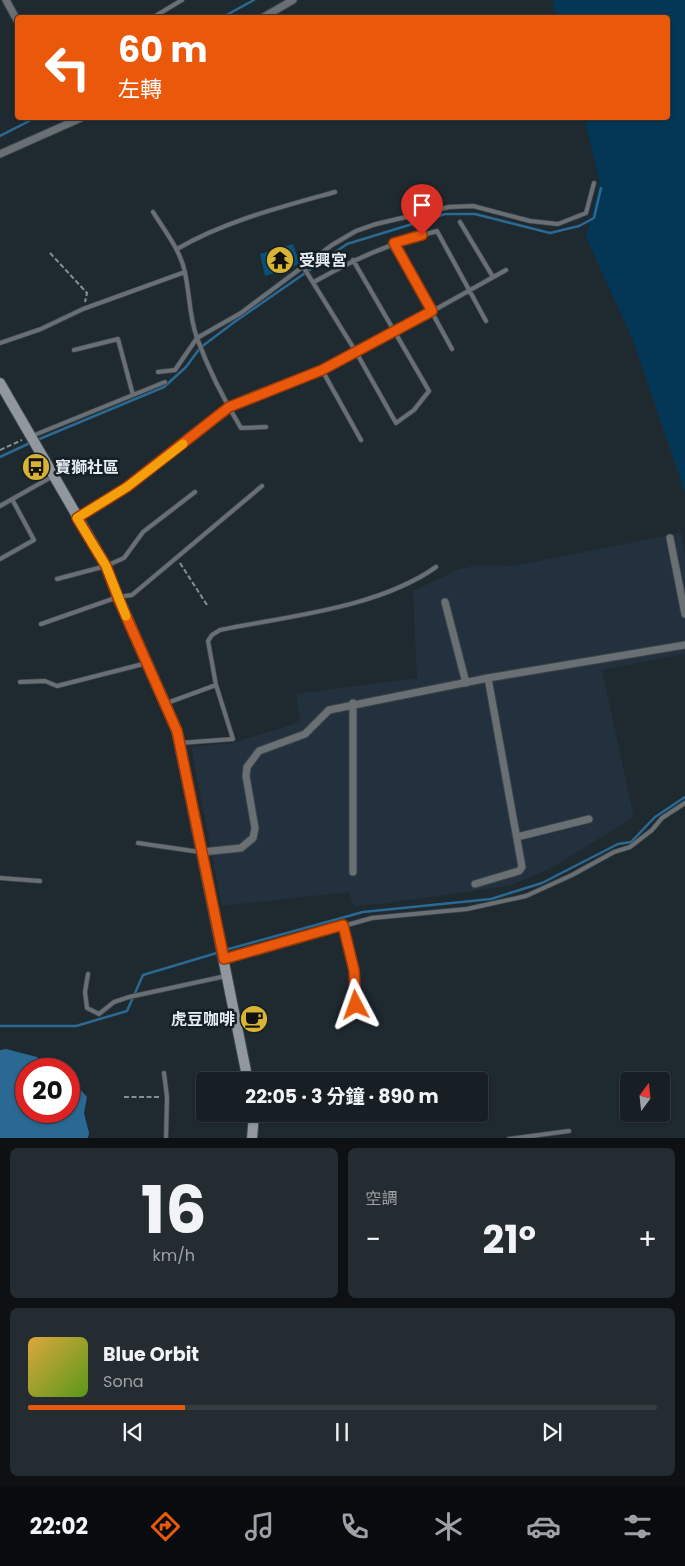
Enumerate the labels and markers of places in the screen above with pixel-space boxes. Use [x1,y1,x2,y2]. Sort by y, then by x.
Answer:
pin [401,184,443,235]
temple icon: 受興宮 [265,245,295,275]
place label: 受興宮 [299,249,347,272]
bus stop icon: 寶獅社區 [21,452,51,482]
place label: 寶獅社區 [55,456,119,479]
cafe icon: 虎豆咖啡 [239,1004,269,1034]
place label: 虎豆咖啡 [171,1008,235,1031]

